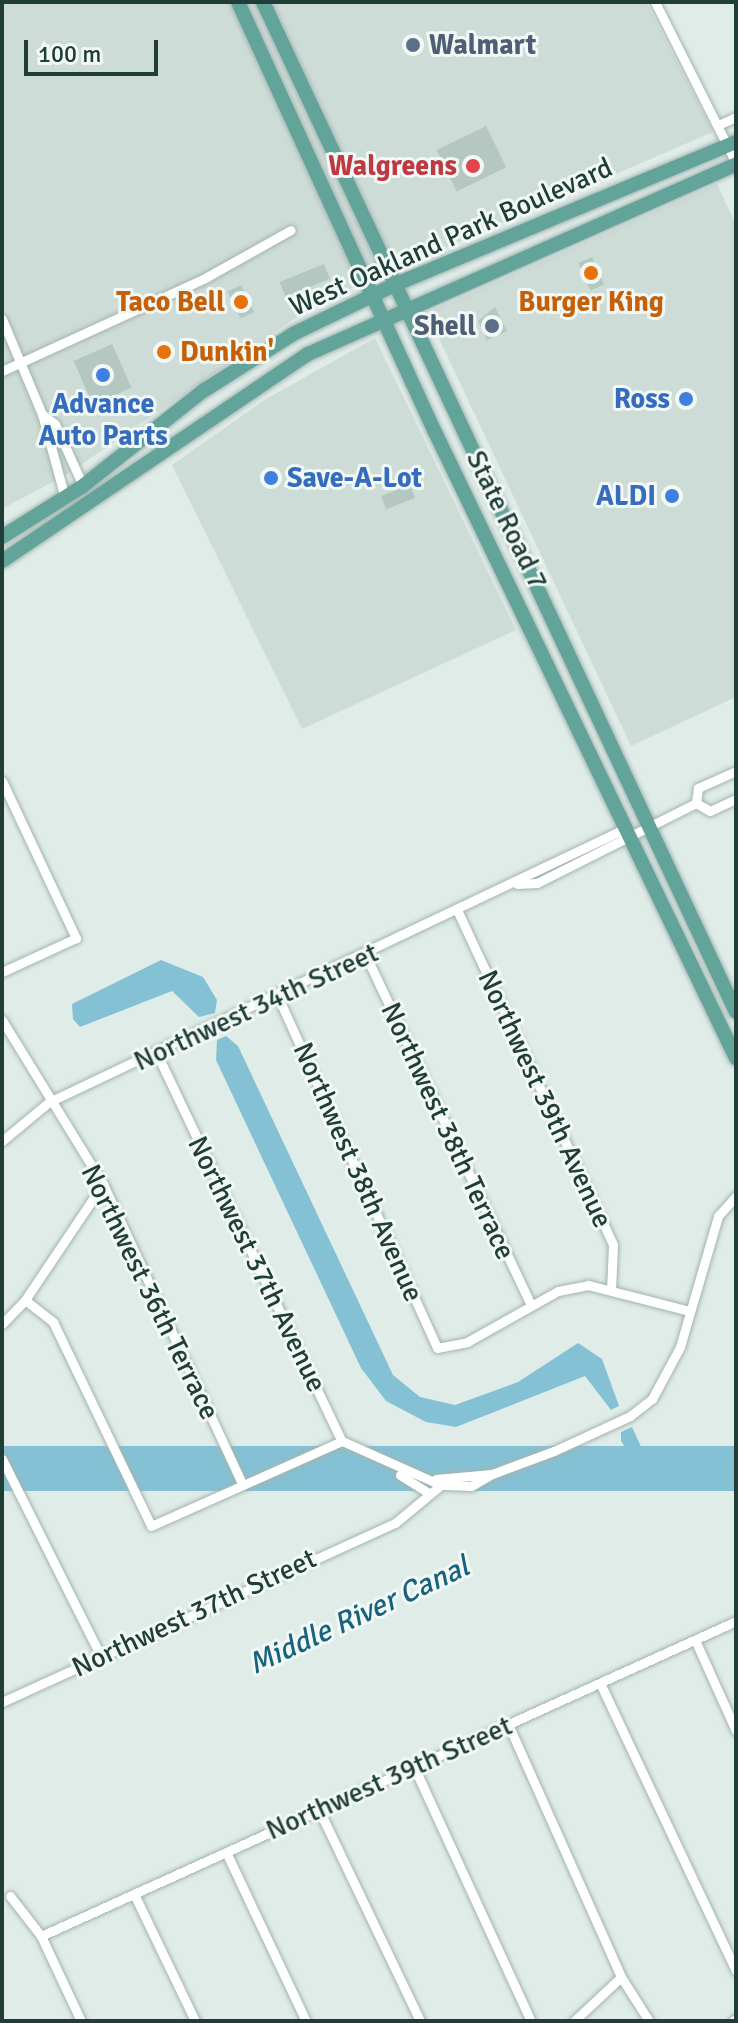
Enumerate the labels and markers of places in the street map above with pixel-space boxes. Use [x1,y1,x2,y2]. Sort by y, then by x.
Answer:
place label: Walmart [429,28,536,62]
marker: Walmart [404,36,422,54]
place label: Walgreens [328,149,457,183]
marker: Walgreens [464,157,482,175]
marker: Burger King [582,264,600,282]
place label: Taco Bell [116,285,225,319]
place label: Burger King [518,285,664,319]
marker: Taco Bell [232,293,250,311]
place label: Shell [414,309,476,343]
marker: Shell [483,317,501,335]
place label: Dunkin' [180,335,274,369]
marker: Dunkin' [155,343,173,361]
marker: Advance Auto Parts [94,366,112,384]
place label: Ross [614,382,670,416]
place label: Advance Auto Parts [38,387,168,453]
marker: Ross [677,390,695,408]
place label: Save-A-Lot [287,461,422,495]
marker: Save-A-Lot [262,469,280,487]
place label: ALDI [596,479,656,513]
marker: ALDI [663,487,681,505]

